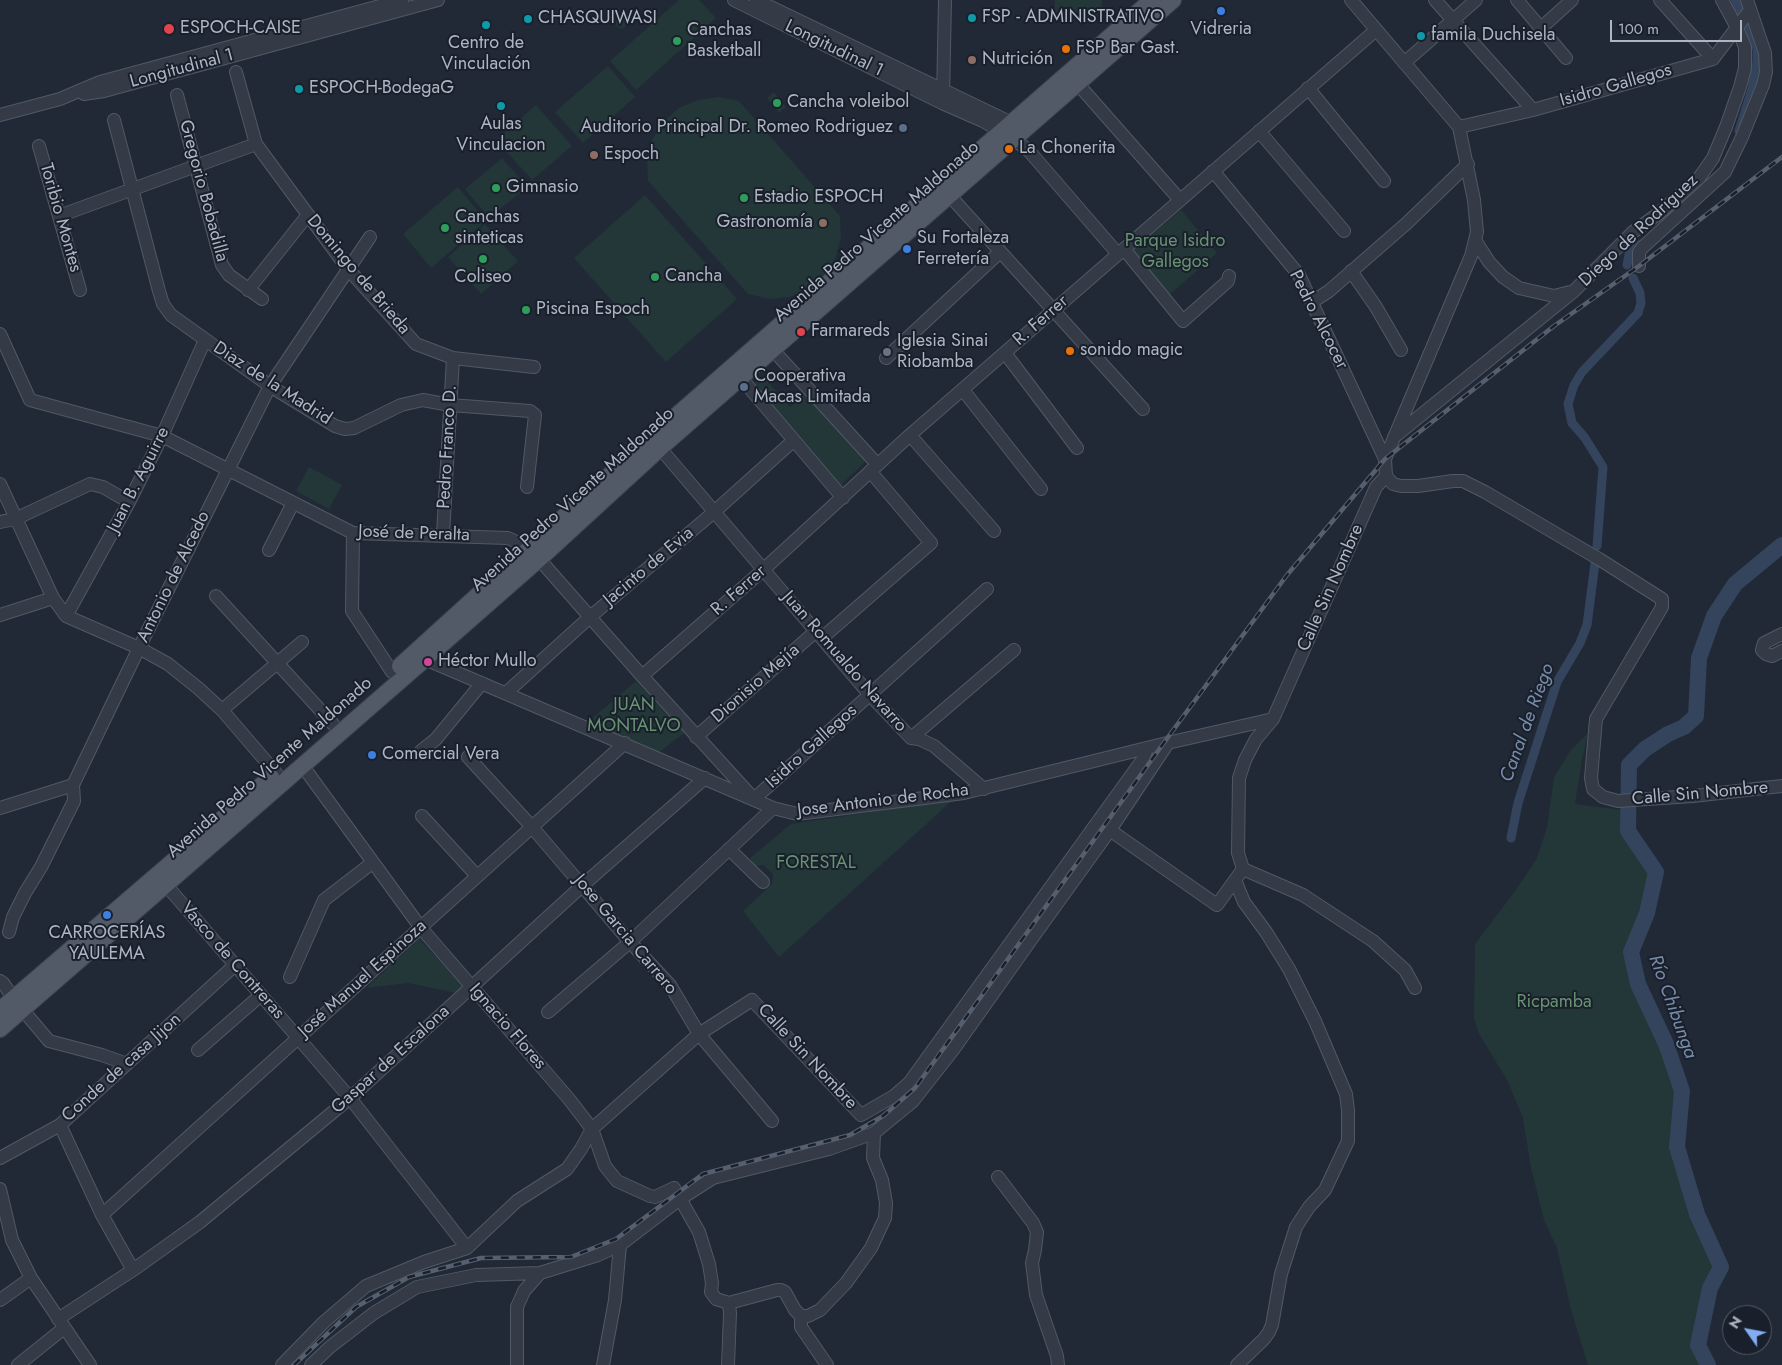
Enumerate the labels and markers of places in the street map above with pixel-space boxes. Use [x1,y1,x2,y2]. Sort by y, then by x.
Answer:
marker: Vidreria [1215,5,1227,17]
place label: FSP - ADMINISTRATIVO [982,7,1164,29]
place label: CHASQUIWASI [538,8,657,30]
marker: FSP - ADMINISTRATIVO [966,12,978,24]
marker: CHASQUIWASI [522,13,534,25]
place label: ESPOCH-CAISE [180,18,301,40]
marker: Centro de Vinculación [480,19,492,31]
place label: Vidreria [1190,19,1252,41]
place label: Canchas Basketball [687,20,761,62]
marker: ESPOCH-CAISE [162,22,176,36]
place label: famila Duchisela [1431,25,1555,47]
marker: famila Duchisela [1415,30,1427,42]
place label: Centro de Vinculación [441,33,531,76]
marker: Canchas Basketball [671,35,683,47]
place label: FSP Bar Gast. [1076,38,1180,60]
marker: FSP Bar Gast. [1060,43,1072,55]
place label: Nutrición [982,49,1053,71]
marker: Nutrición [966,54,978,66]
place label: ESPOCH-BodegaG [309,78,454,100]
marker: ESPOCH-BodegaG [293,83,305,95]
place label: Cancha voleibol [787,92,909,114]
marker: Cancha voleibol [771,97,783,109]
marker: Aulas Vinculacion [495,100,507,112]
place label: Aulas Vinculacion [456,114,546,156]
place label: Auditorio Principal Dr. Romeo Rodriguez [581,117,893,139]
marker: Auditorio Principal Dr. Romeo Rodriguez [897,122,909,134]
place label: La Chonerita [1019,138,1115,160]
marker: La Chonerita [1003,143,1015,155]
place label: Espoch [604,144,659,166]
marker: Espoch [588,149,600,161]
place label: Gimnasio [506,177,579,199]
marker: Gimnasio [490,182,502,194]
place label: Estadio ESPOCH [754,187,883,209]
marker: Estadio ESPOCH [738,192,750,204]
place label: Canchas sinteticas [455,207,523,250]
place label: Gastronomía [716,212,813,234]
marker: Gastronomía [817,217,829,229]
marker: Canchas sinteticas [439,222,451,234]
place label: Su Fortaleza Ferretería [917,228,1009,270]
marker: Su Fortaleza Ferretería [901,243,913,255]
marker: Coliseo [477,253,489,265]
place label: Cancha [665,266,722,288]
place label: Coliseo [454,267,512,289]
marker: Cancha [649,271,661,283]
place label: Piscina Espoch [536,299,650,321]
marker: Piscina Espoch [520,304,532,316]
place label: Farmareds [811,321,890,343]
marker: Farmareds [795,326,807,338]
place label: Iglesia Sinai Riobamba [897,331,988,374]
place label: sonido magic [1080,340,1183,362]
marker: sonido magic [1064,345,1076,357]
marker: Iglesia Sinai Riobamba [881,346,893,358]
place label: Cooperativa Macas Limitada [754,366,871,408]
marker: Cooperativa Macas Limitada [738,381,750,393]
place label: Héctor Mullo [438,651,537,673]
marker: Héctor Mullo [422,656,434,668]
place label: Comercial Vera [382,744,499,766]
marker: Comercial Vera [366,749,378,761]
marker: CARROCERÍAS YAULEMA [101,909,113,921]
place label: CARROCERÍAS YAULEMA [49,923,165,966]

